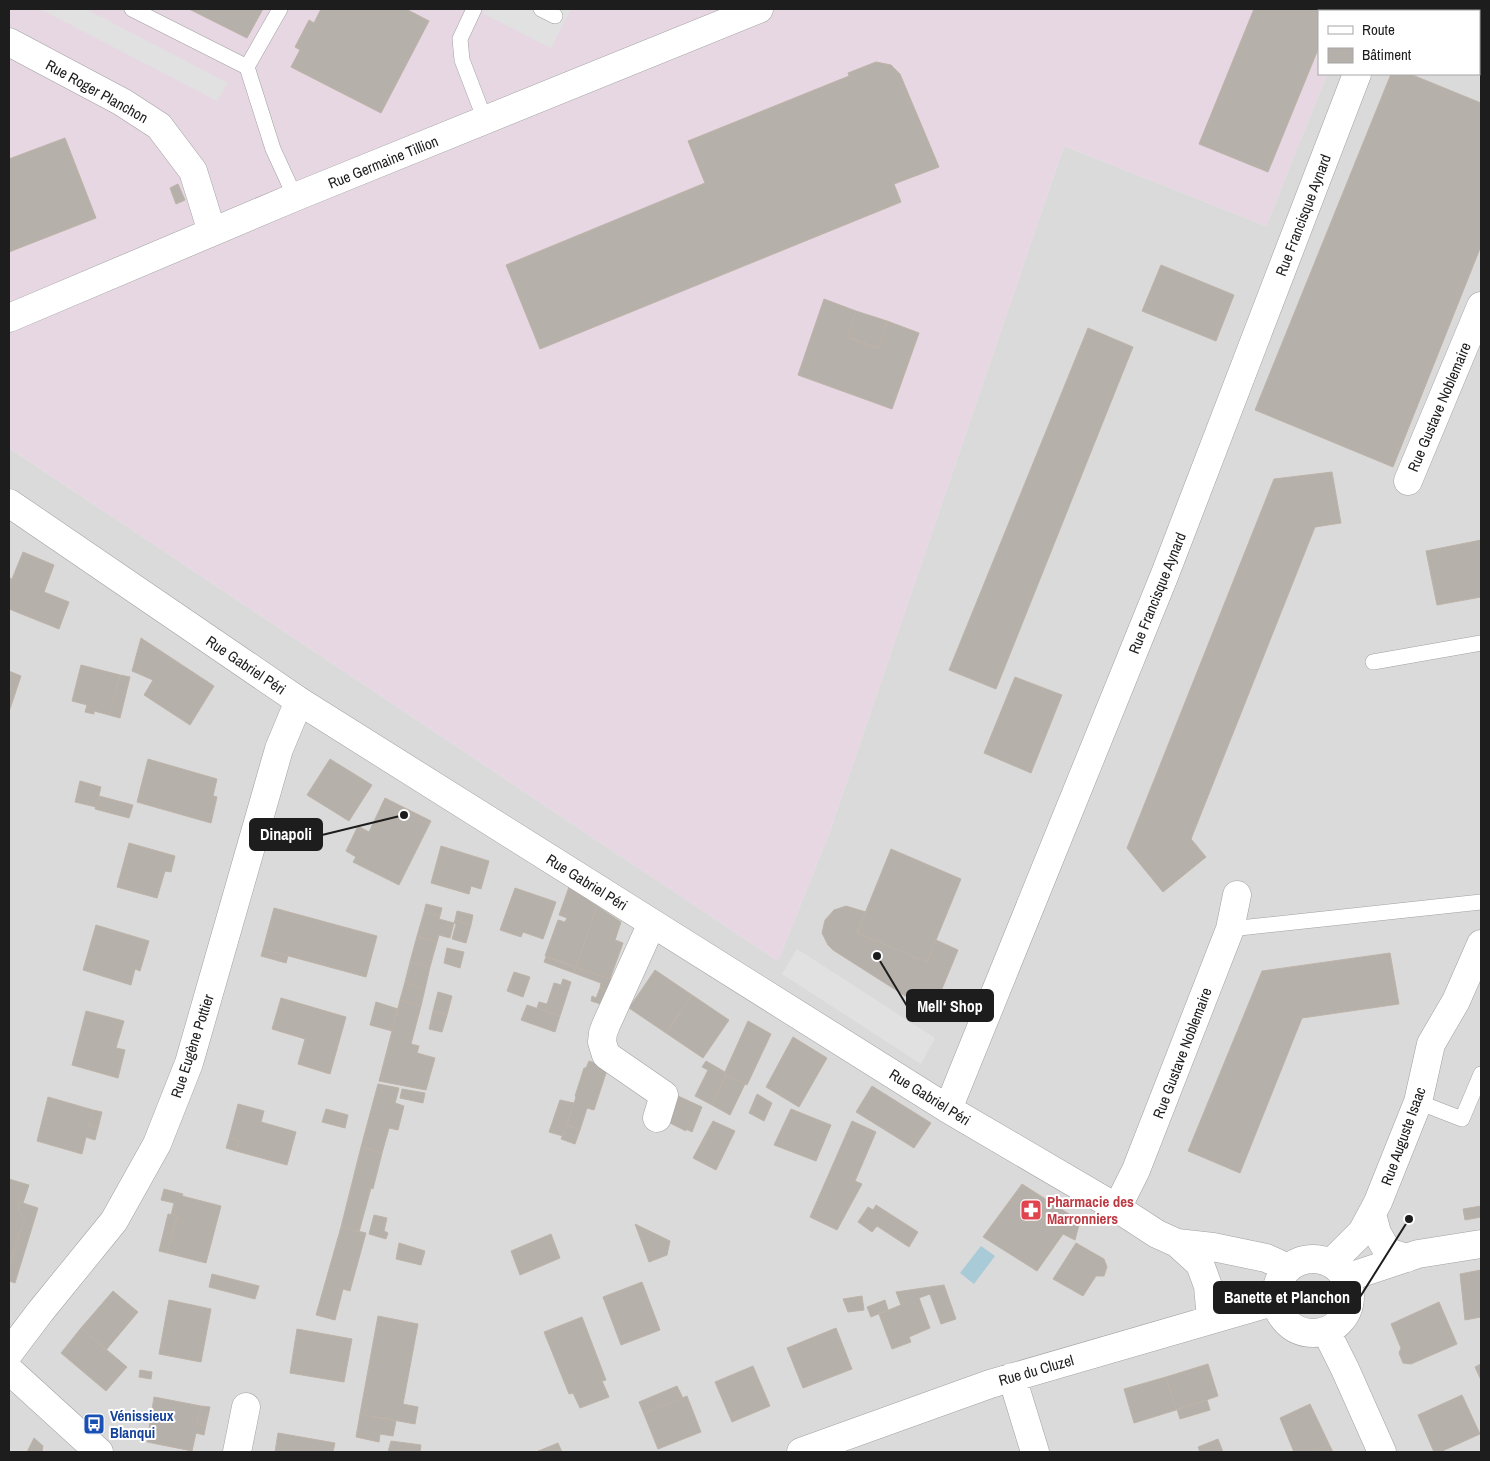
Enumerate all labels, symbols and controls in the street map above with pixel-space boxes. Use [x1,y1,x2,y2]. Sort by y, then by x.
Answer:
legend [1318,10,1480,75]
text: Route [1362,19,1395,40]
text: Bâtiment [1362,44,1412,65]
street label: Rue Roger Planchon [42,54,152,128]
street label: Rue Germaine Tillion [325,130,441,194]
street label: Rue Francisque Aynard [1270,151,1336,279]
street label: Rue Gustave Noblemaire [1402,339,1476,475]
street label: Rue Francisque Aynard [1123,529,1191,657]
street label: Rue Gabriel Péri [202,630,290,700]
callout: Dinapoli [250,819,322,850]
text: Dinapoli [260,823,312,845]
street label: Rue Gabriel Péri [542,849,632,915]
street label: Rue Gustave Noblemaire [1147,984,1217,1122]
callout: Mell‘ Shop [907,990,993,1021]
street label: Rue Eugène Pottier [165,991,219,1101]
text: Mell‘ Shop [917,995,983,1017]
street label: Rue Gabriel Péri [885,1064,975,1130]
street label: Rue Auguste Isaac [1375,1084,1431,1188]
place label: Pharmacie des Marronniers [1047,1191,1134,1229]
pharmacy icon: Pharmacie des Marronniers [1019,1198,1043,1222]
callout: Banette et Planchon [1214,1282,1360,1313]
text: Banette et Planchon [1224,1286,1350,1308]
street label: Rue du Cluzel [996,1349,1076,1391]
place label: Vénissieux Blanqui [110,1405,174,1443]
bus stop icon: Vénissieux Blanqui [82,1412,106,1436]

